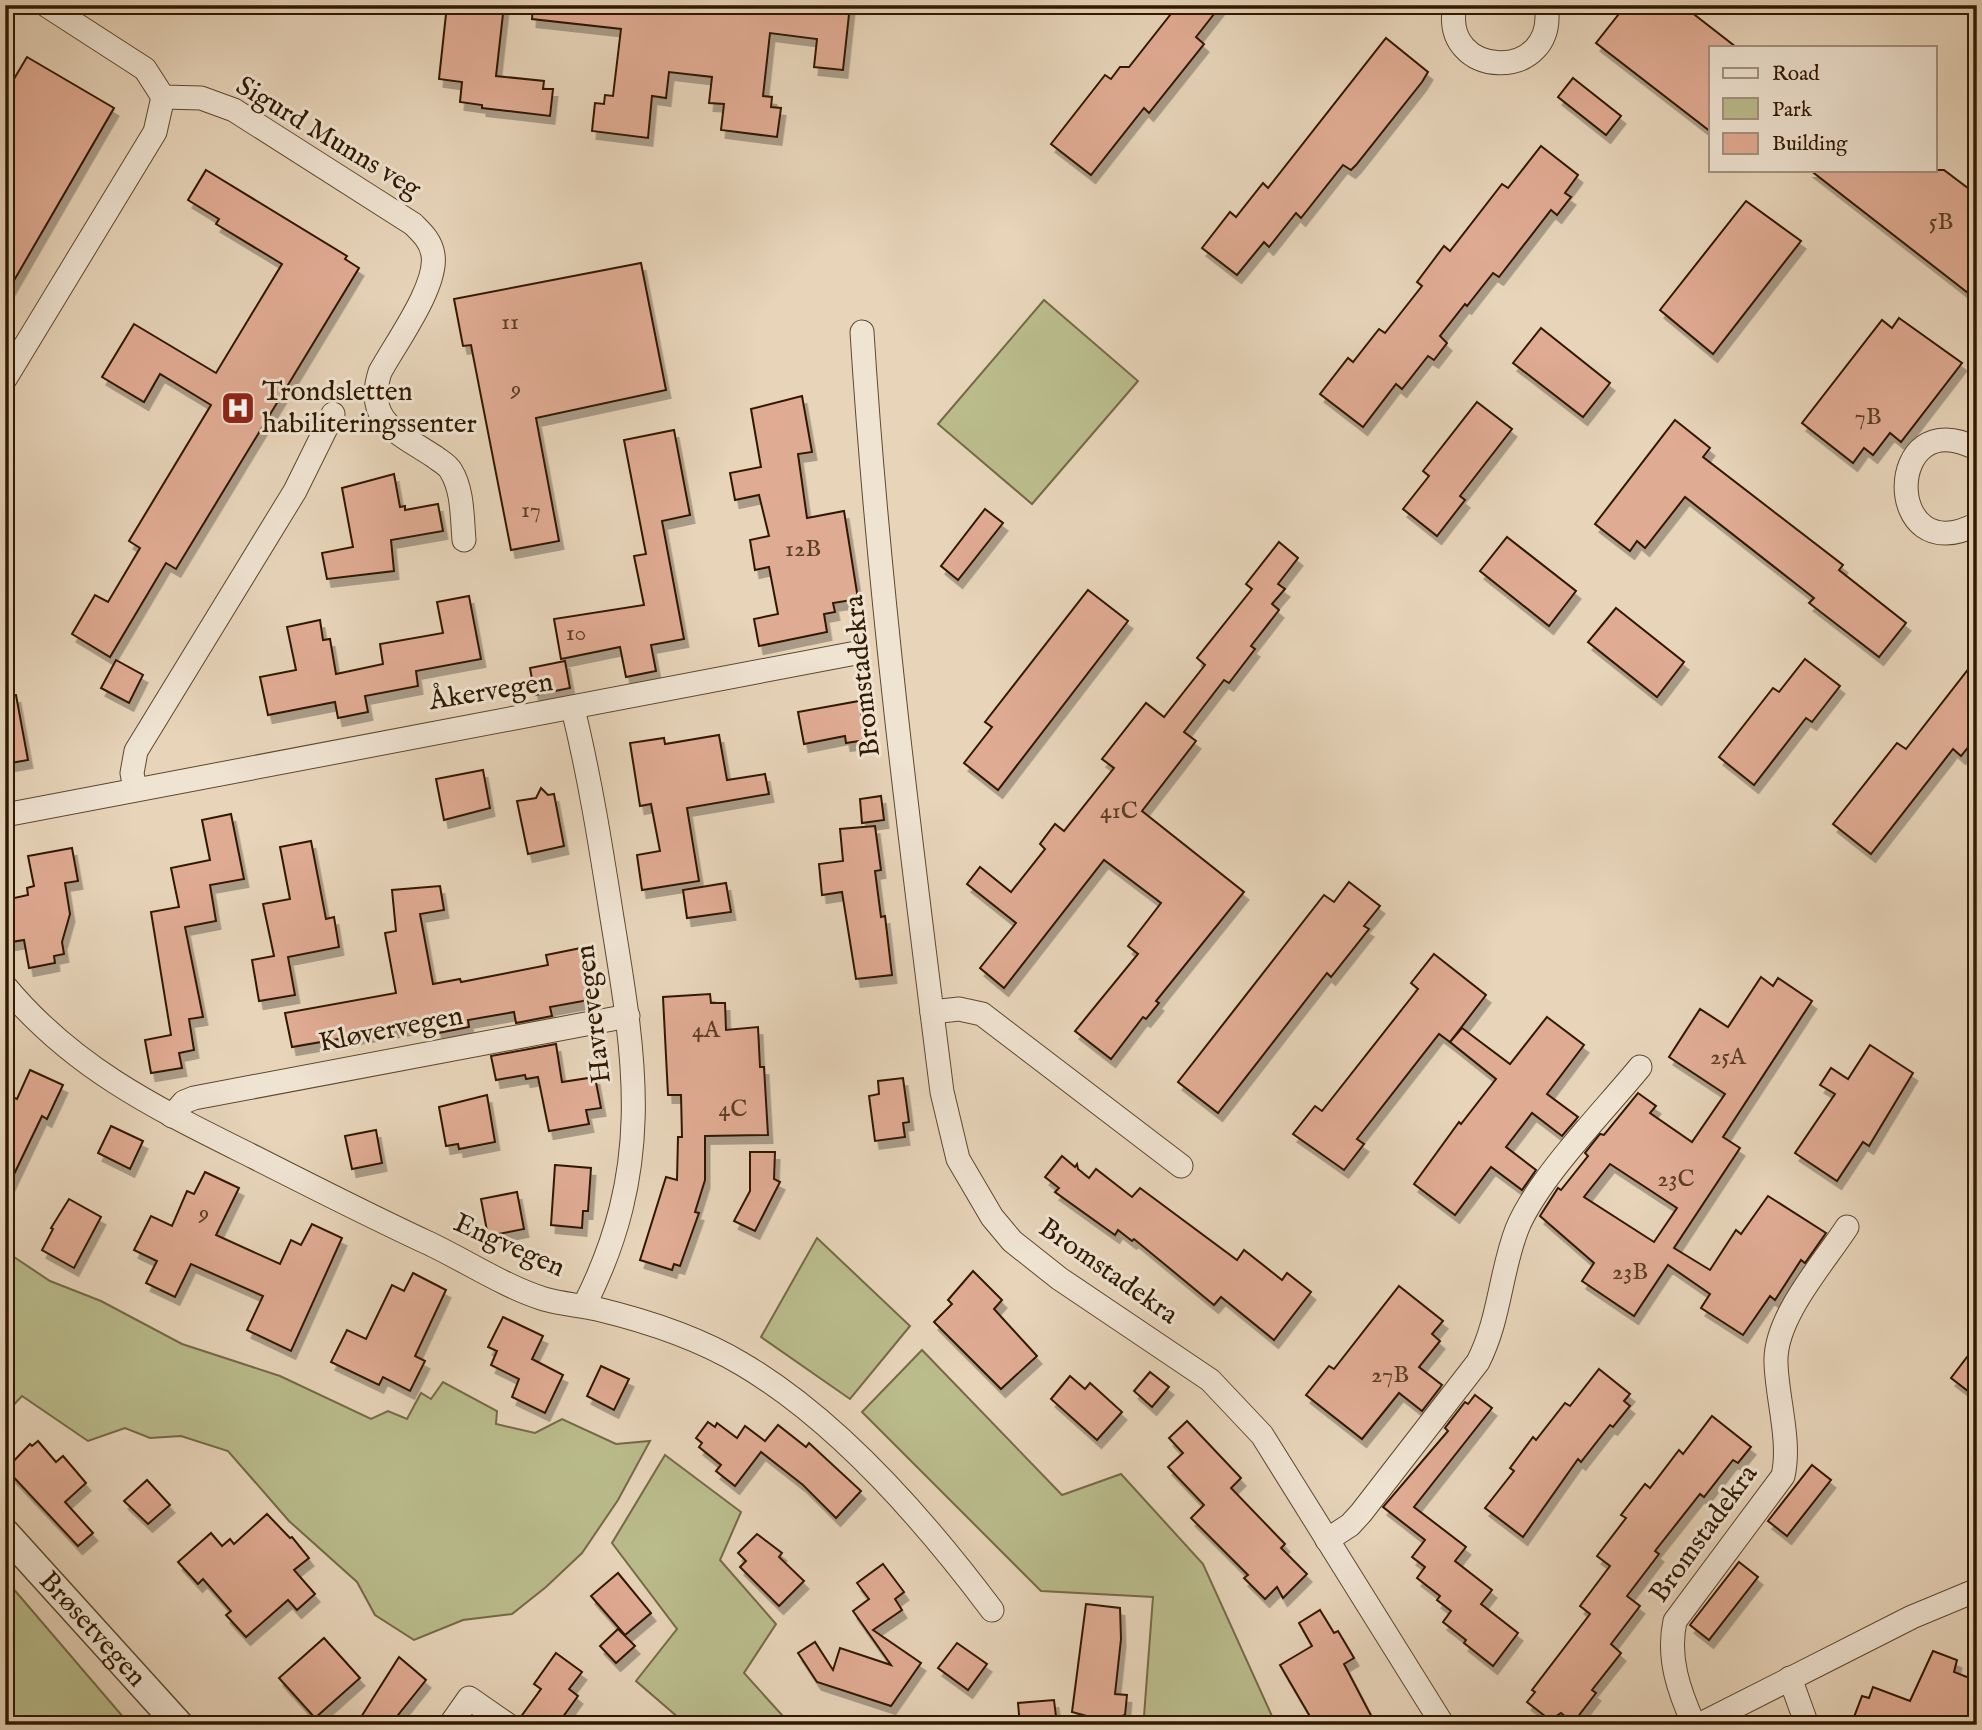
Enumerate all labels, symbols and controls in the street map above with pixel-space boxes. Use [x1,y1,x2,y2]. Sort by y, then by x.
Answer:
legend [1709,46,1937,172]
text: Road [1772,61,1820,88]
street label: Sigurd Munns veg [229,69,428,207]
text: Park [1772,97,1813,124]
text: Building [1772,131,1848,158]
house number: 5B [1929,207,1953,238]
house number: 11 [501,307,519,338]
house number: 9 [510,374,521,405]
place label: Trondsletten habiliteringssenter [262,375,477,442]
hospital icon: Trondsletten habiliteringssenter [219,389,257,427]
house number: 7B [1854,402,1882,433]
house number: 17 [521,495,541,526]
house number: 12B [785,534,821,565]
street label: Bromstadekra [837,593,889,759]
house number: 10 [566,618,586,649]
street label: Åkervegen [425,664,556,719]
house number: 41C [1100,796,1138,827]
street label: Havrevegen [568,943,620,1085]
street label: Kløvervegen [316,999,466,1061]
house number: 4A [692,1015,721,1046]
house number: 25A [1710,1042,1747,1073]
house number: 4C [719,1094,747,1125]
house number: 23C [1657,1164,1695,1195]
house number: 9 [198,1198,209,1229]
street label: Engvegen [448,1206,570,1286]
street label: Bromstadekra [1032,1211,1185,1333]
house number: 23B [1612,1257,1648,1288]
house number: 27B [1371,1360,1409,1391]
street label: Bromstadekra [1642,1457,1766,1610]
street label: Brøsetvegen [31,1564,154,1695]

